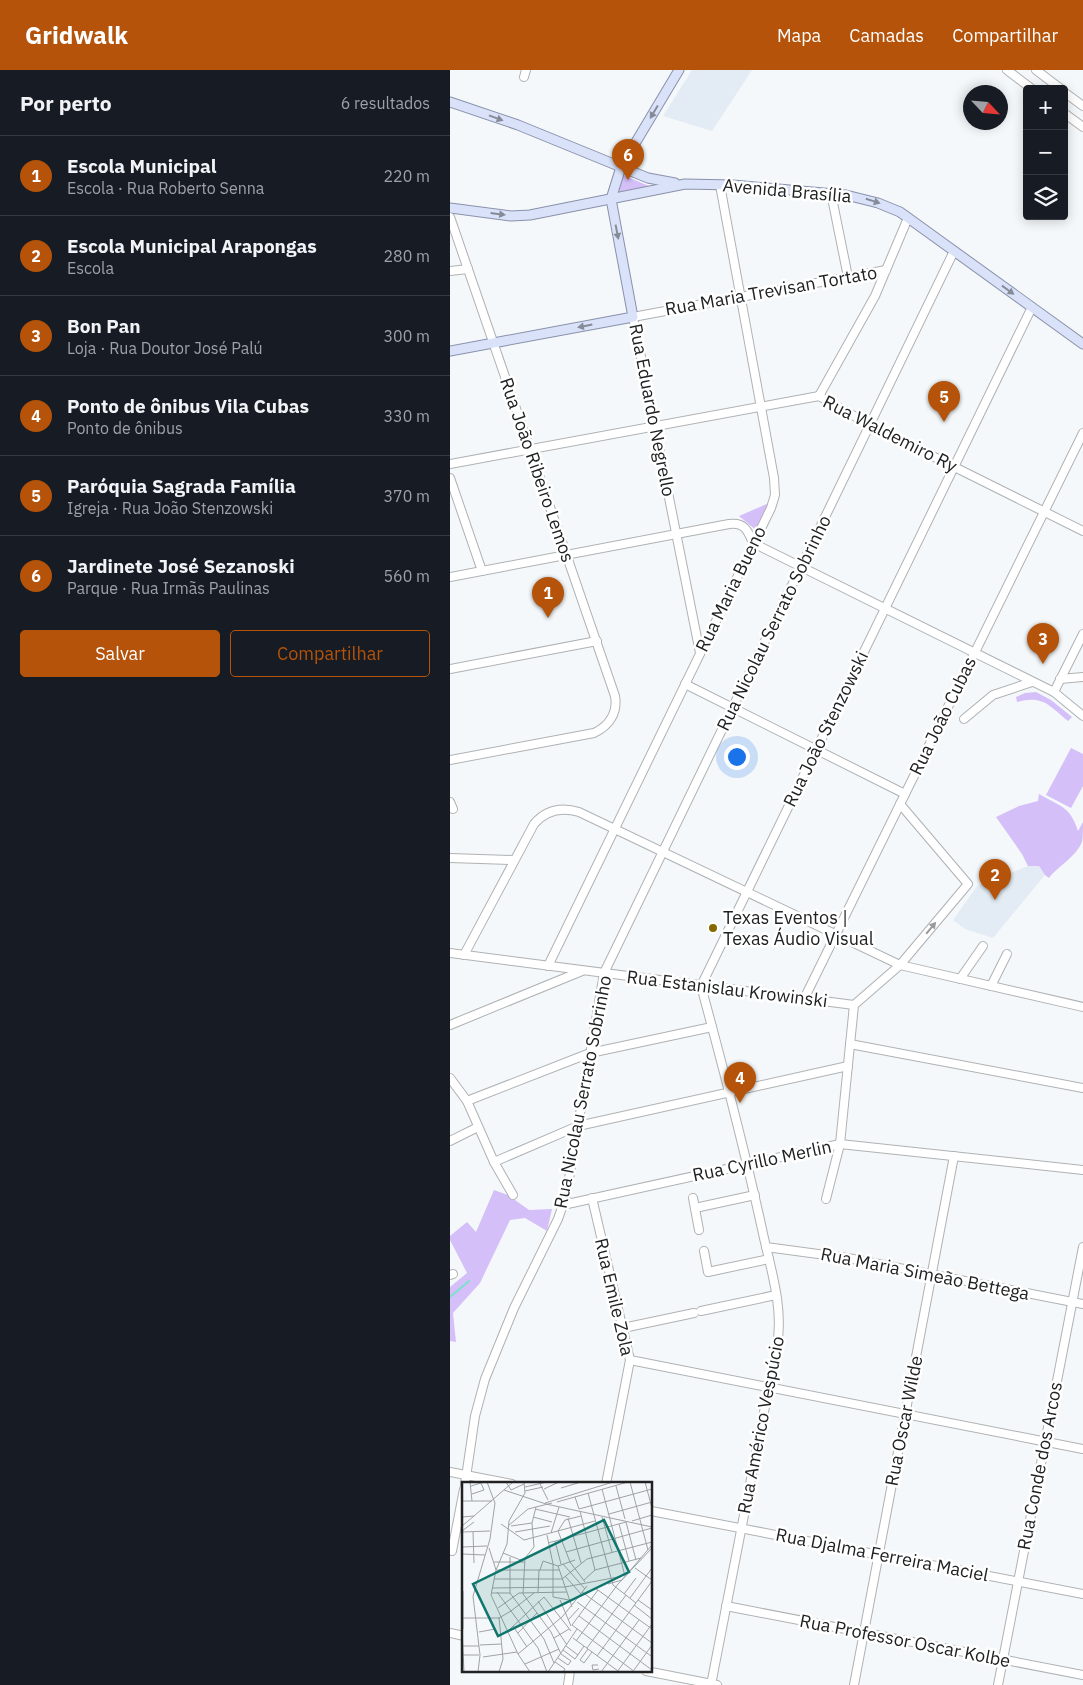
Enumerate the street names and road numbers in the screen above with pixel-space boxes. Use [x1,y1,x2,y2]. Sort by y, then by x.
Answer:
street label: Avenida Brasília [722,173,853,208]
street label: Rua Maria Trevisan Tortato [663,261,879,320]
street label: Rua Eduardo Negrello [624,321,681,498]
street label: Rua João Ribeiro Lemos [495,374,580,565]
street label: Rua Waldemiro Ry [819,390,961,477]
street label: Rua Nicolau Serrato Sobrinho [711,511,836,734]
street label: Rua Maria Bueno [690,522,771,655]
street label: Rua João Stenzowski [778,647,873,810]
street label: Rua João Cubas [904,653,981,779]
street label: Rua Estanislau Krowinski [625,965,829,1012]
street label: Rua Nicolau Serrato Sobrinho [549,973,616,1210]
street label: Rua Cyrillo Merlin [690,1135,834,1186]
street label: Rua Emile Zola [590,1236,639,1358]
street label: Rua Maria Simeão Bettega [819,1242,1032,1305]
street label: Rua Américo Vespúcio [732,1334,789,1516]
street label: Rua Oscar Wilde [880,1354,927,1488]
street label: Rua Conde dos Arcos [1012,1380,1067,1552]
street label: Rua Djalma Ferreira Maciel [774,1523,991,1586]
street label: Rua Professor Oscar Kolbe [798,1609,1012,1672]

